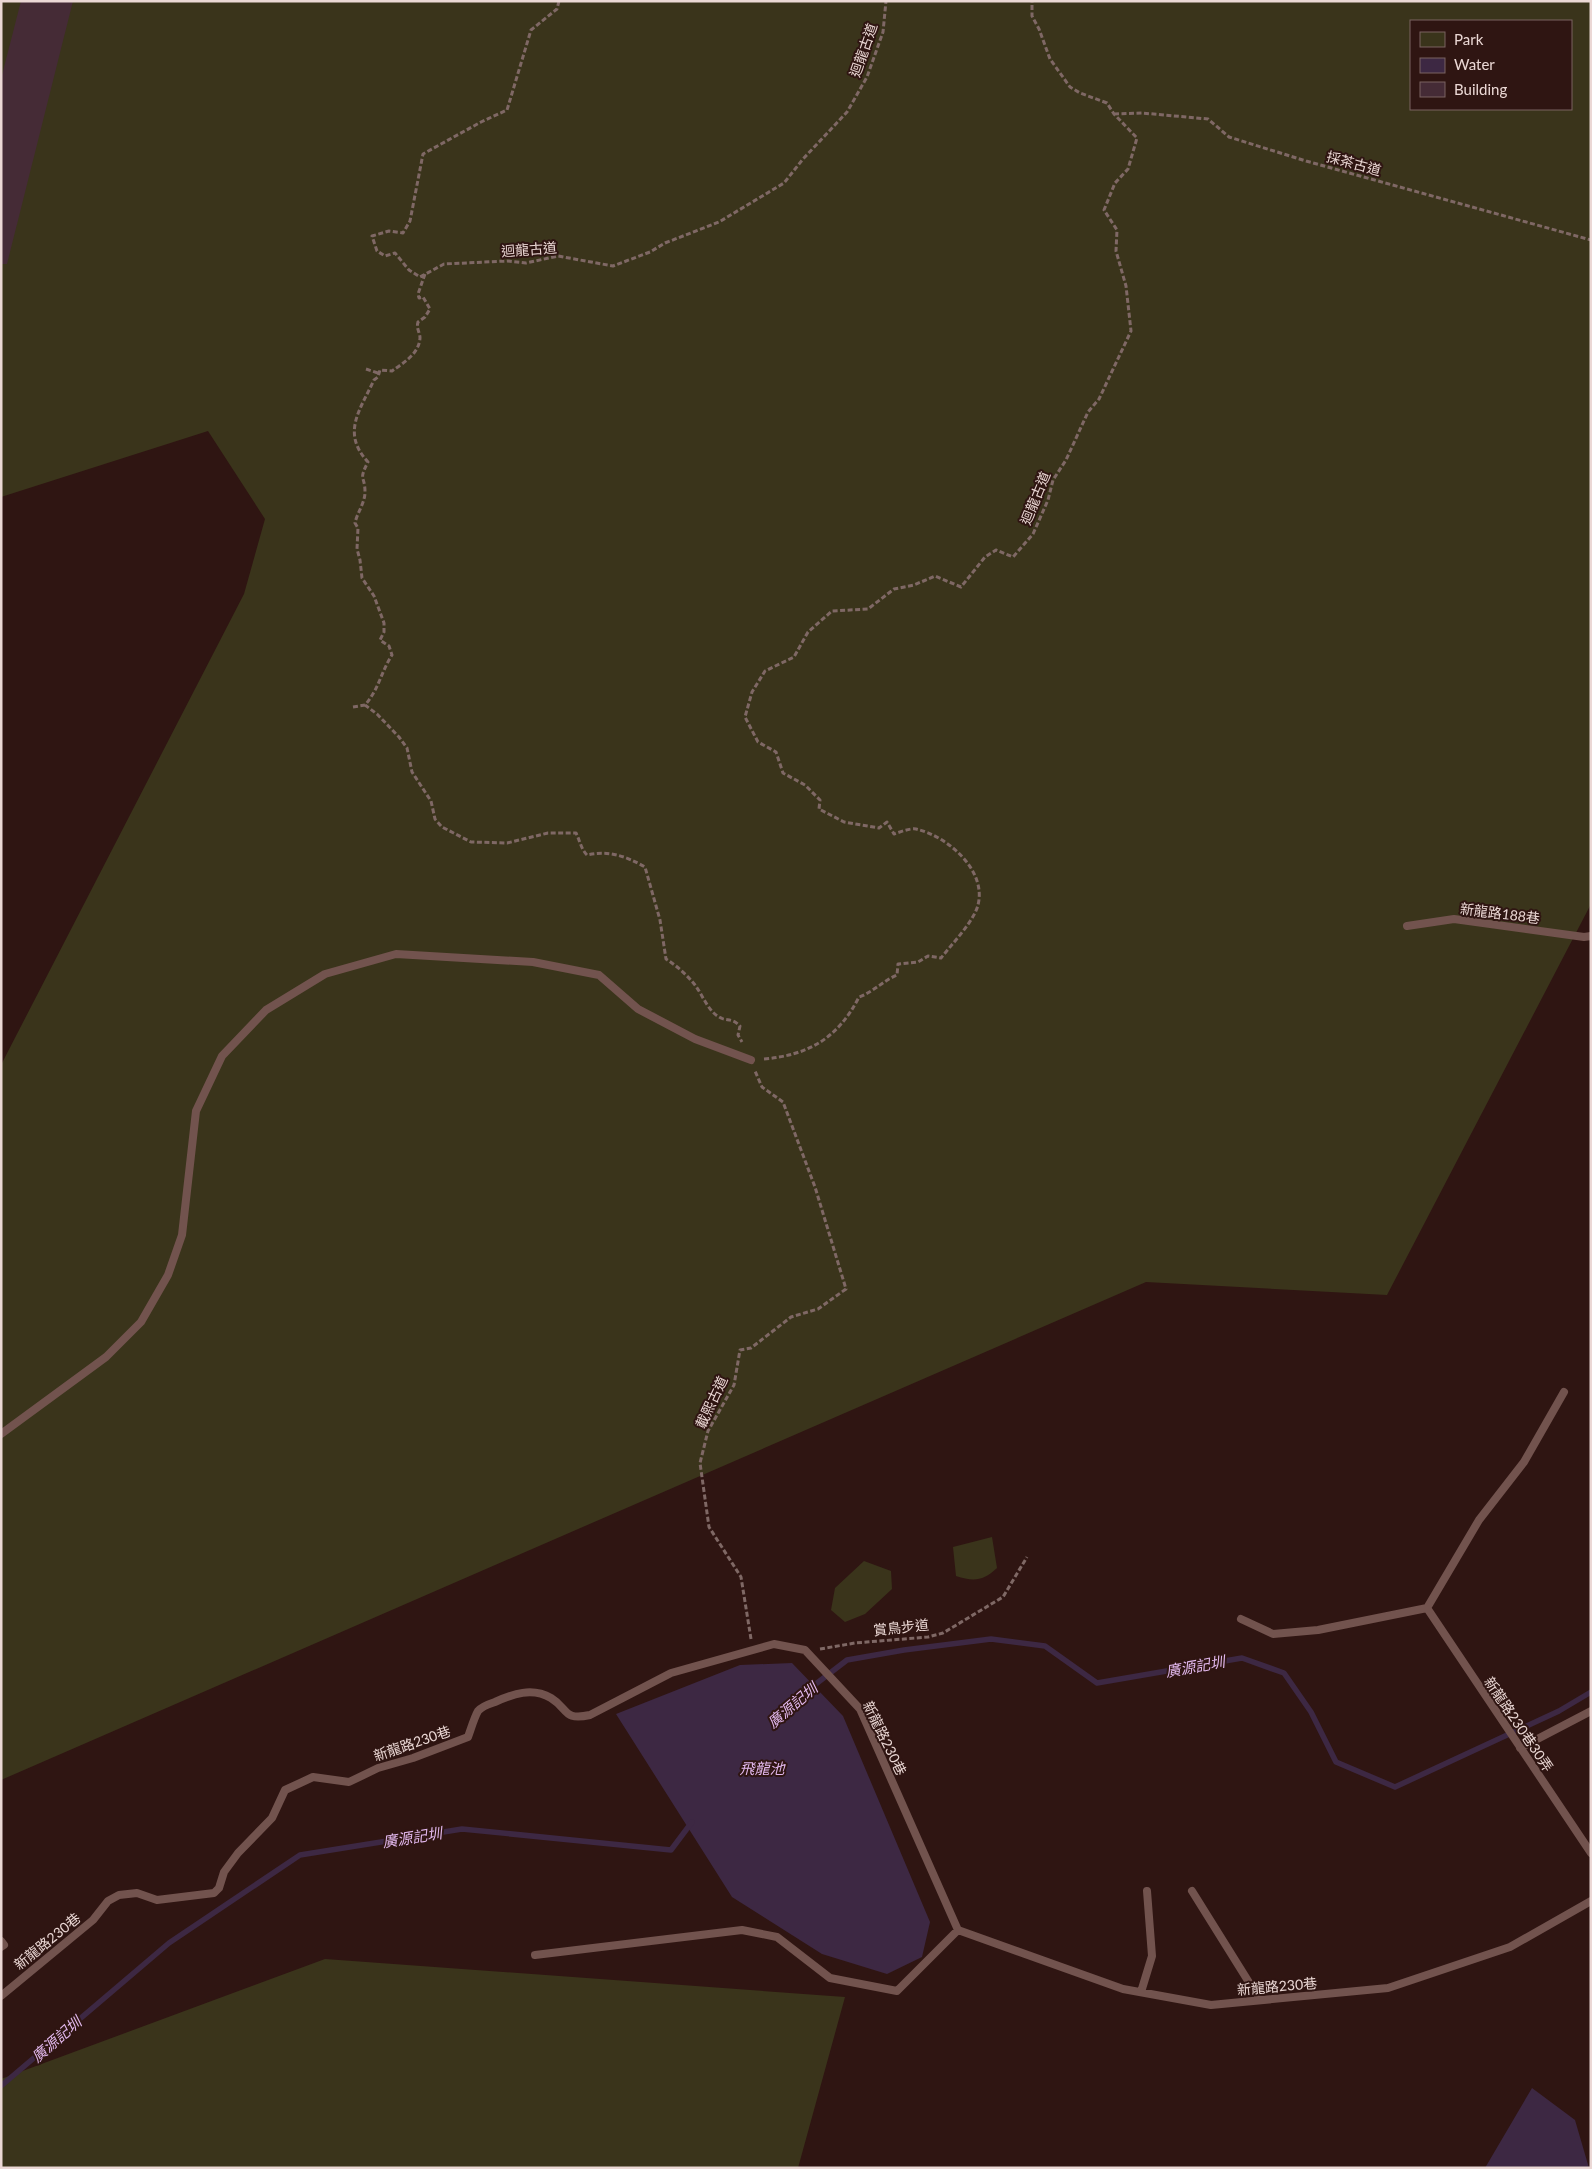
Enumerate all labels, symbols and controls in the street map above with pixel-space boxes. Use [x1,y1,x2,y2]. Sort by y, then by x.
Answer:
legend [1410,20,1572,110]
street label: 迴龍古道 [846,21,880,79]
text: Park [1454,30,1484,48]
text: Water [1454,55,1495,73]
text: Building [1454,80,1507,98]
street label: 採茶古道 [1325,148,1383,178]
street label: 迴龍古道 [500,239,558,259]
street label: 迴龍古道 [1017,469,1053,527]
street label: 新龍路188巷 [1459,900,1541,926]
street label: 載熙古道 [691,1373,731,1431]
street label: 賞鳥步道 [872,1616,930,1638]
water label: 廣源記圳 [1164,1652,1228,1680]
street label: 新龍路230巷30弄 [1481,1673,1557,1775]
water label: 廣源記圳 [763,1678,822,1731]
street label: 新龍路230巷 [860,1698,910,1778]
street label: 新龍路230巷 [371,1722,453,1764]
water label: 飛龍池 [739,1759,786,1777]
water label: 廣源記圳 [381,1823,445,1851]
street label: 新龍路230巷 [10,1909,84,1973]
street label: 新龍路230巷 [1236,1974,1318,1998]
water label: 廣源記圳 [27,2011,86,2065]

